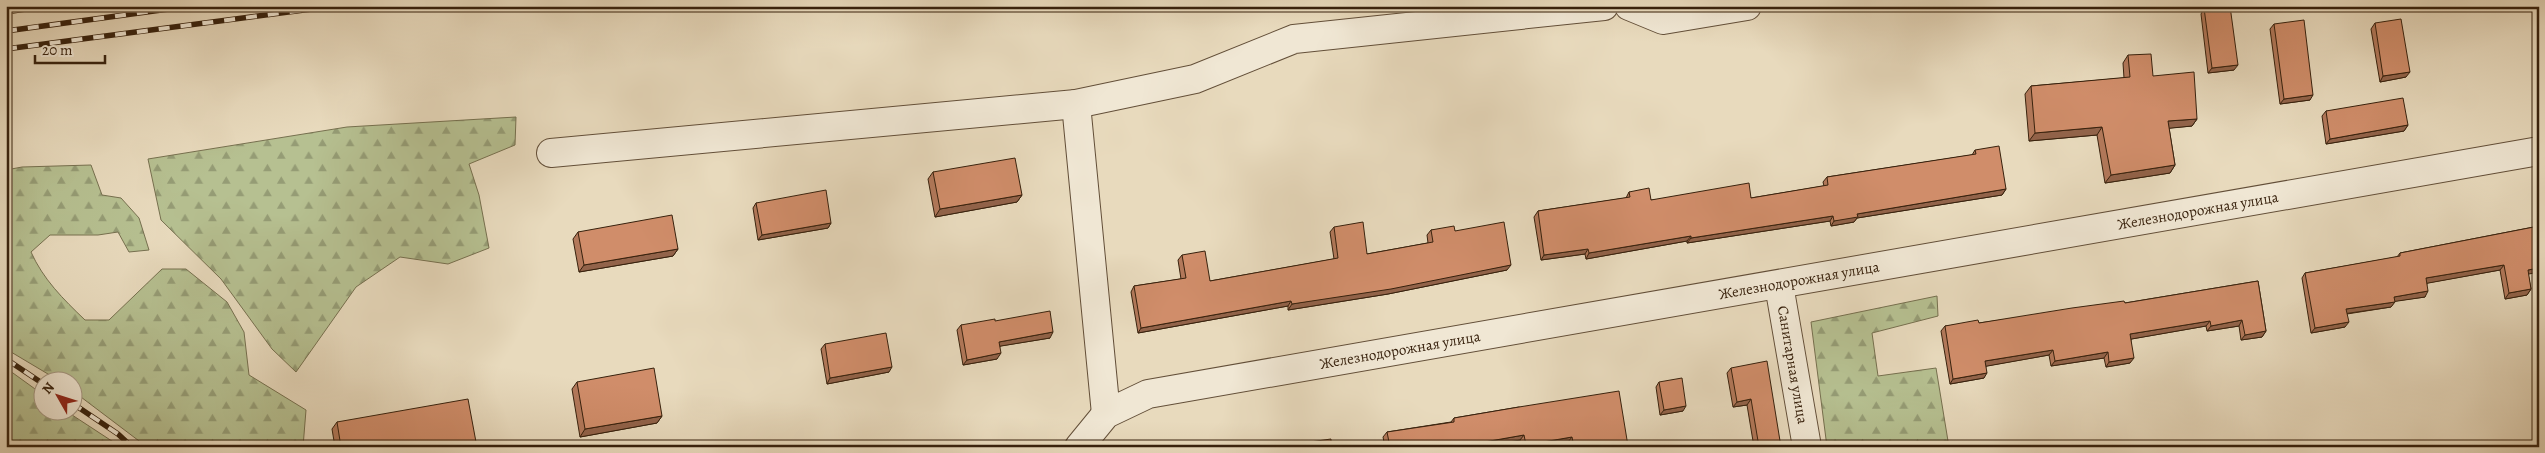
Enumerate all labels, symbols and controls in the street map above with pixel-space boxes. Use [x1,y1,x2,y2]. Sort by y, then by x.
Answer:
scale bar [35,32,105,64]
text: 20 m [42,40,73,60]
street label: Железнодорожная улица [2116,187,2280,234]
street label: Железнодорожная улица [1717,256,1881,304]
street label: Санитарная улица [1773,304,1813,425]
street label: Железнодорожная улица [1318,326,1482,374]
north arrow [32,370,82,420]
text: N [38,378,59,398]

